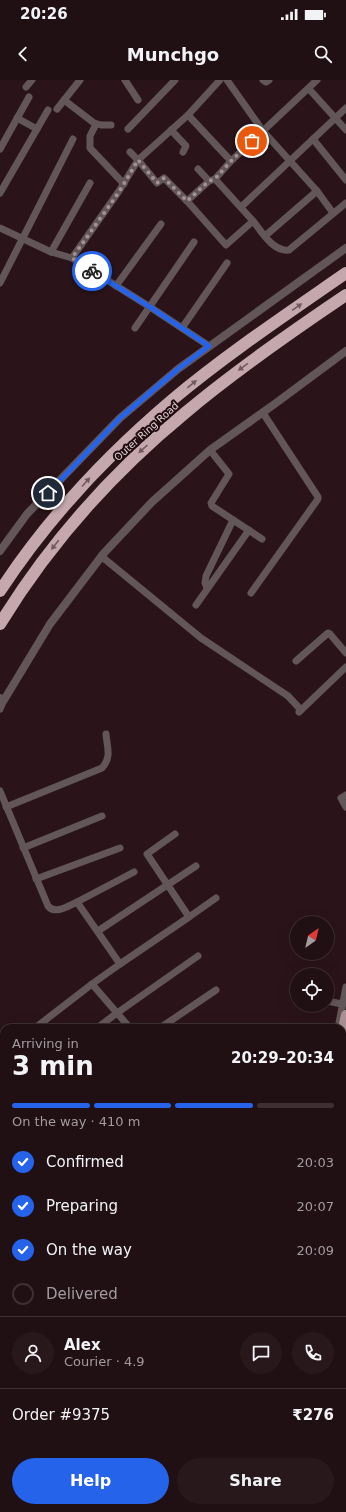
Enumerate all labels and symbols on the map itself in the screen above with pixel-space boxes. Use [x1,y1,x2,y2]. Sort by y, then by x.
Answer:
pin [235,124,269,158]
courier [72,251,112,291]
one-way arrow [292,303,302,311]
one-way arrow [238,363,249,371]
one-way arrow [187,379,198,388]
street label: Outer Ring Road [112,400,181,463]
one-way arrow [138,445,148,454]
pin [31,476,65,510]
one-way arrow [81,477,90,487]
one-way arrow [51,540,59,550]
north arrow [290,916,334,960]

